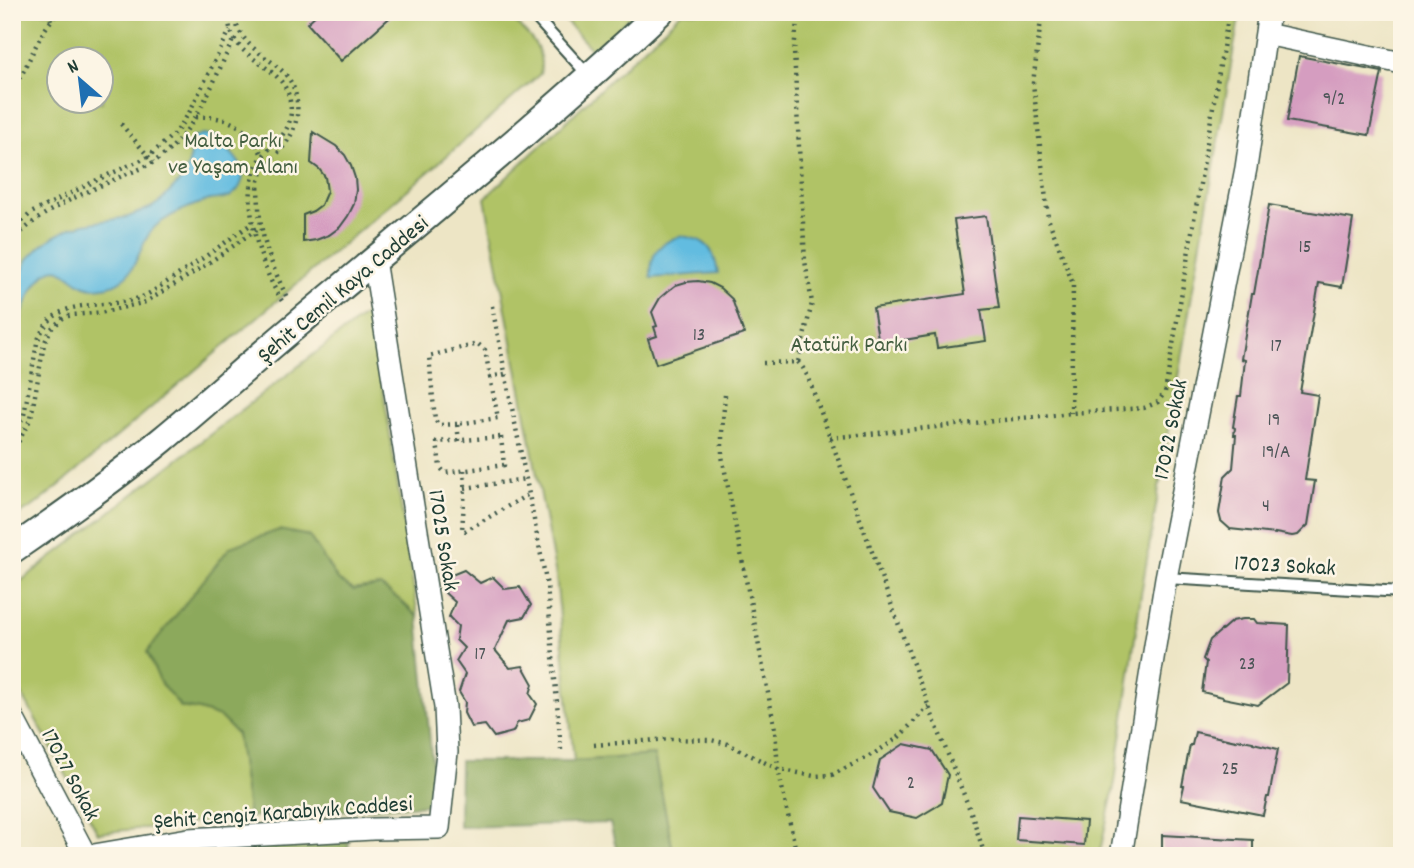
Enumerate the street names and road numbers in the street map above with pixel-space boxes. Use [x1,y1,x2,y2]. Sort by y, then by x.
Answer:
street label: Şehit Cemil Kaya Caddesi [251,209,437,372]
street label: 17022 Sokak [1147,377,1198,483]
street label: 17025 Sokak [417,487,466,594]
street label: 17023 Sokak [1233,548,1337,587]
street label: 17027 Sokak [31,724,107,828]
street label: Şehit Cengiz Karabıyık Caddesi [153,789,414,840]

